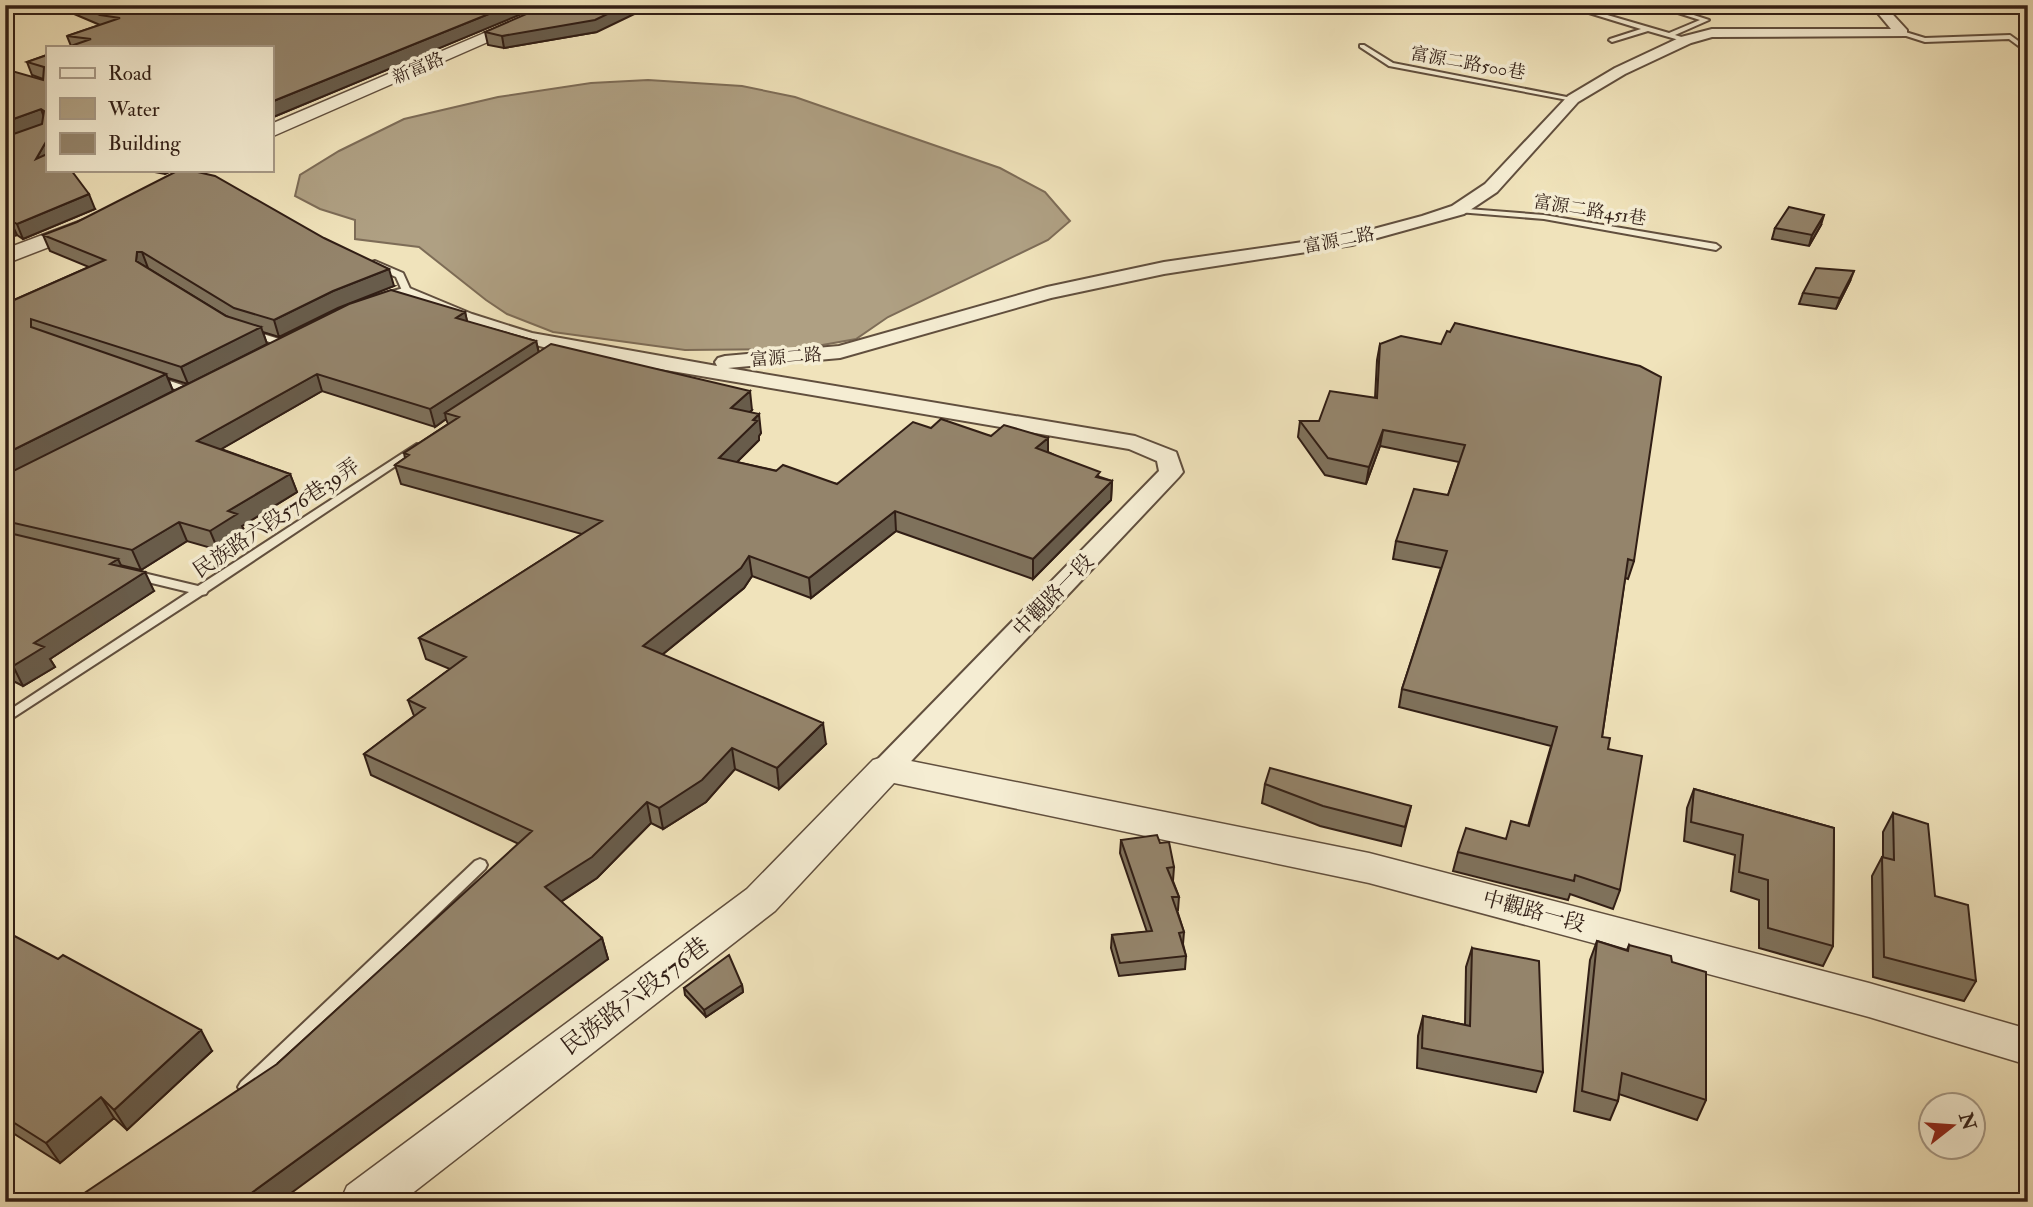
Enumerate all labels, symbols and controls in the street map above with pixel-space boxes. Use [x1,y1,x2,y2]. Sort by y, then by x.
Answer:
street label: 富源二路500巷 [1409,42,1527,85]
legend [46,46,273,172]
street label: 新富路 [389,47,448,90]
text: Road [108,60,153,87]
text: Water [107,96,160,123]
text: Building [108,130,181,157]
street label: 富源二路451巷 [1532,190,1648,231]
street label: 富源二路 [1302,222,1377,259]
street label: 富源二路 [749,343,823,372]
street label: 民族路六段576巷39弄 [188,453,365,584]
street label: 中觀路一段 [1007,548,1100,642]
street label: 中觀路一段 [1480,885,1588,938]
street label: 民族路六段576巷 [555,931,716,1062]
north arrow [1918,1092,1988,1162]
text: N [1953,1109,1982,1134]

